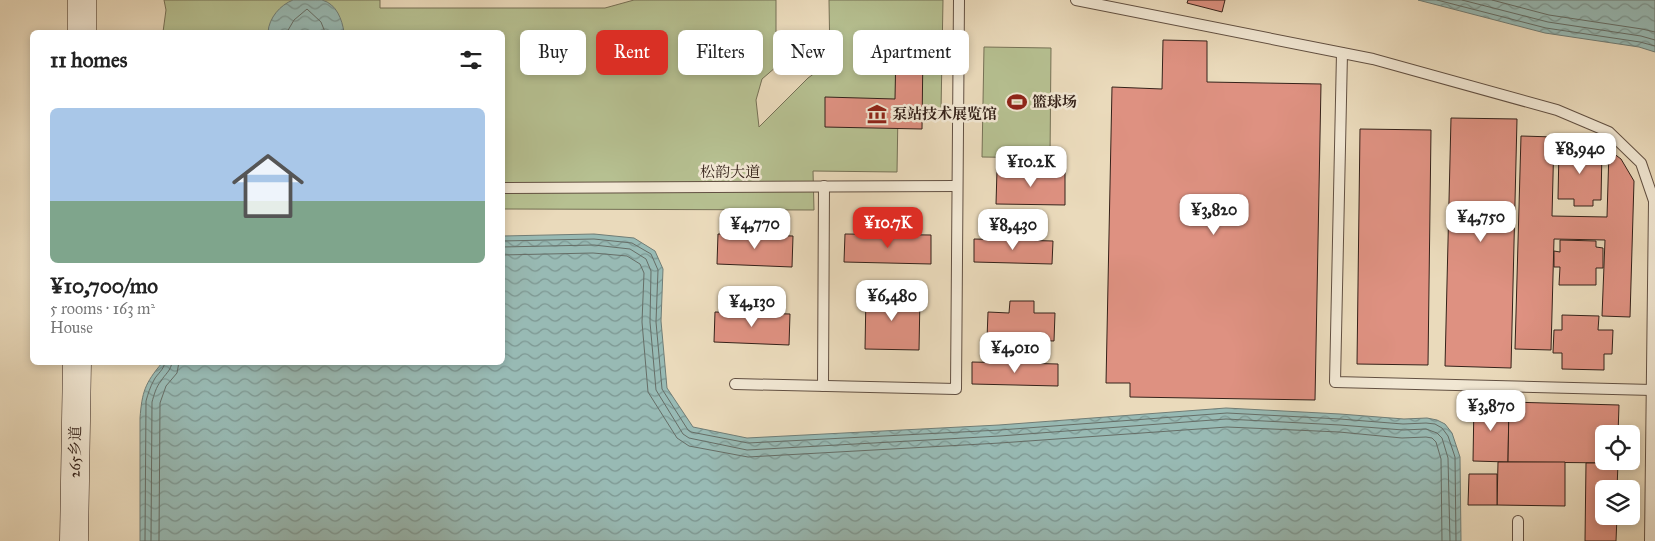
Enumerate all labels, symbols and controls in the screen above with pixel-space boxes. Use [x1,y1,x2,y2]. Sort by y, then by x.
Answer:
chip: Buy [520,30,586,75]
chip: Rent [596,30,668,75]
chip: Filters [678,30,763,75]
chip: New [773,30,843,75]
chip: Apartment [853,30,969,75]
icon: filters [457,46,485,74]
text: 11 homes [50,47,127,73]
sports icon: 篮球场 [1006,91,1028,113]
place label: 篮球场 [1032,93,1077,111]
museum icon: 泵站技术展览馆 [866,103,888,125]
place label: 泵站技术展览馆 [892,105,997,123]
pin: ¥8,940 [1539,132,1621,175]
text: ¥8,940 [1555,139,1605,158]
icon: home [223,141,313,231]
pin: ¥10.2K [990,146,1072,188]
text: ¥10.2K [1007,152,1055,171]
street label: 松韵大道 [700,163,760,181]
pin: ¥3,820 [1173,194,1255,236]
text: ¥3,820 [1191,200,1237,219]
pin: ¥4,750 [1440,200,1522,243]
pin: ¥10.7K [847,206,929,249]
text: ¥4,750 [1457,207,1505,226]
pin: ¥4,770 [714,208,796,250]
pin: ¥8,430 [972,208,1054,251]
text: ¥10.7K [864,213,912,232]
text: ¥4,770 [730,214,780,233]
text: ¥8,430 [989,215,1037,234]
text: ¥10,700/mo [50,273,158,299]
pin: ¥6,480 [851,280,933,322]
pin: ¥4,130 [711,286,793,328]
text: ¥6,480 [867,286,917,305]
text: ¥4,130 [729,292,775,311]
text: 5 rooms · 163 m² [50,299,155,318]
text: House [50,318,93,337]
pin: ¥4,010 [974,332,1056,374]
text: ¥4,010 [991,338,1039,357]
pin: ¥3,870 [1450,390,1532,432]
text: ¥3,870 [1467,396,1515,415]
map controls [1595,425,1640,525]
button: locate [1595,425,1640,470]
street label: 265乡道 [66,426,84,478]
button: layers [1595,480,1640,525]

